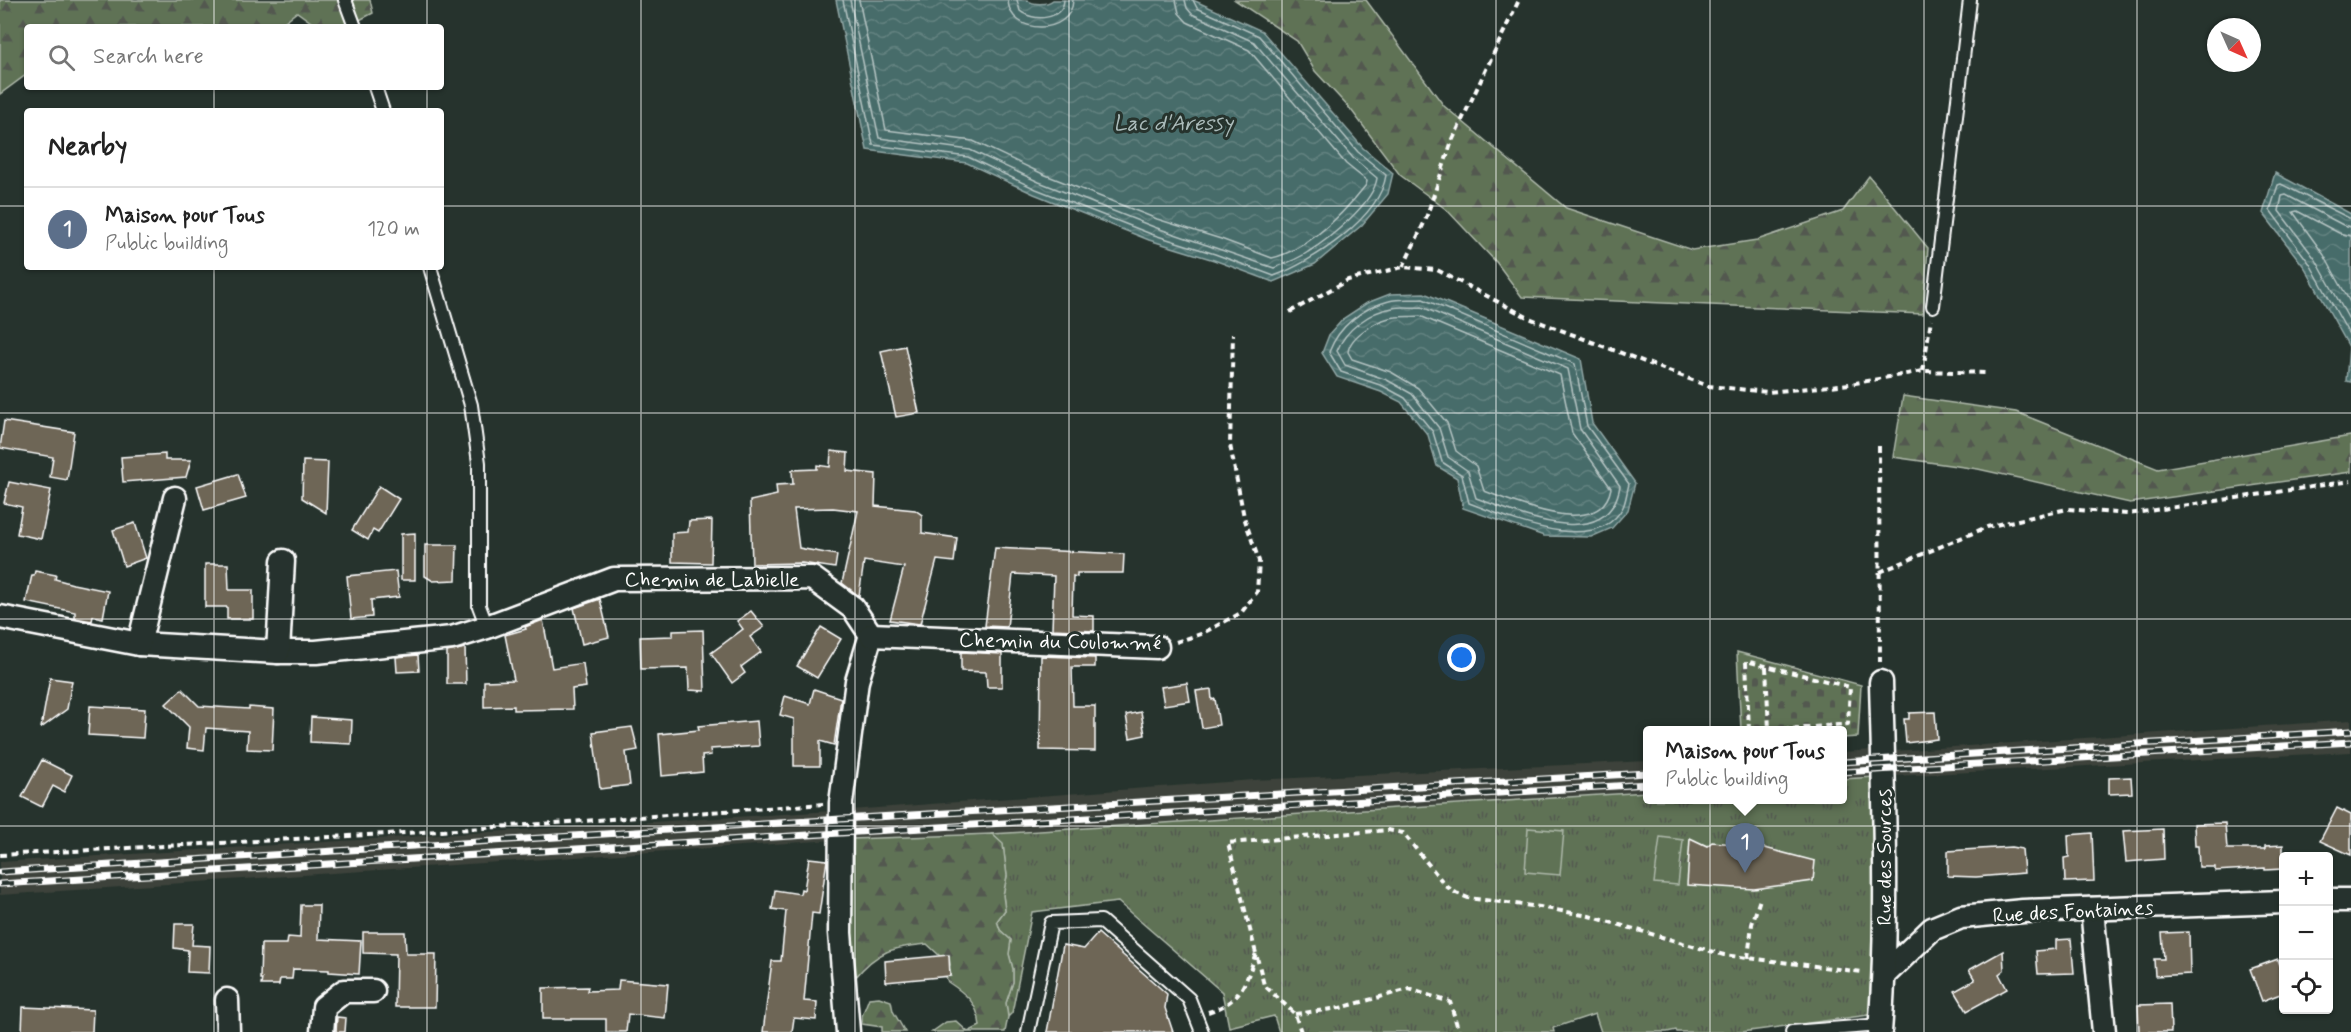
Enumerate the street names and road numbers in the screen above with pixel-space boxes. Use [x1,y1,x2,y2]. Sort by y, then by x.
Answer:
street label: Chemin de Labielle [625,566,799,594]
street label: Chemin du Coulommé [959,626,1161,658]
street label: Rue des Sources [1871,789,1899,925]
street label: Rue des Fontaines [1992,894,2154,930]

